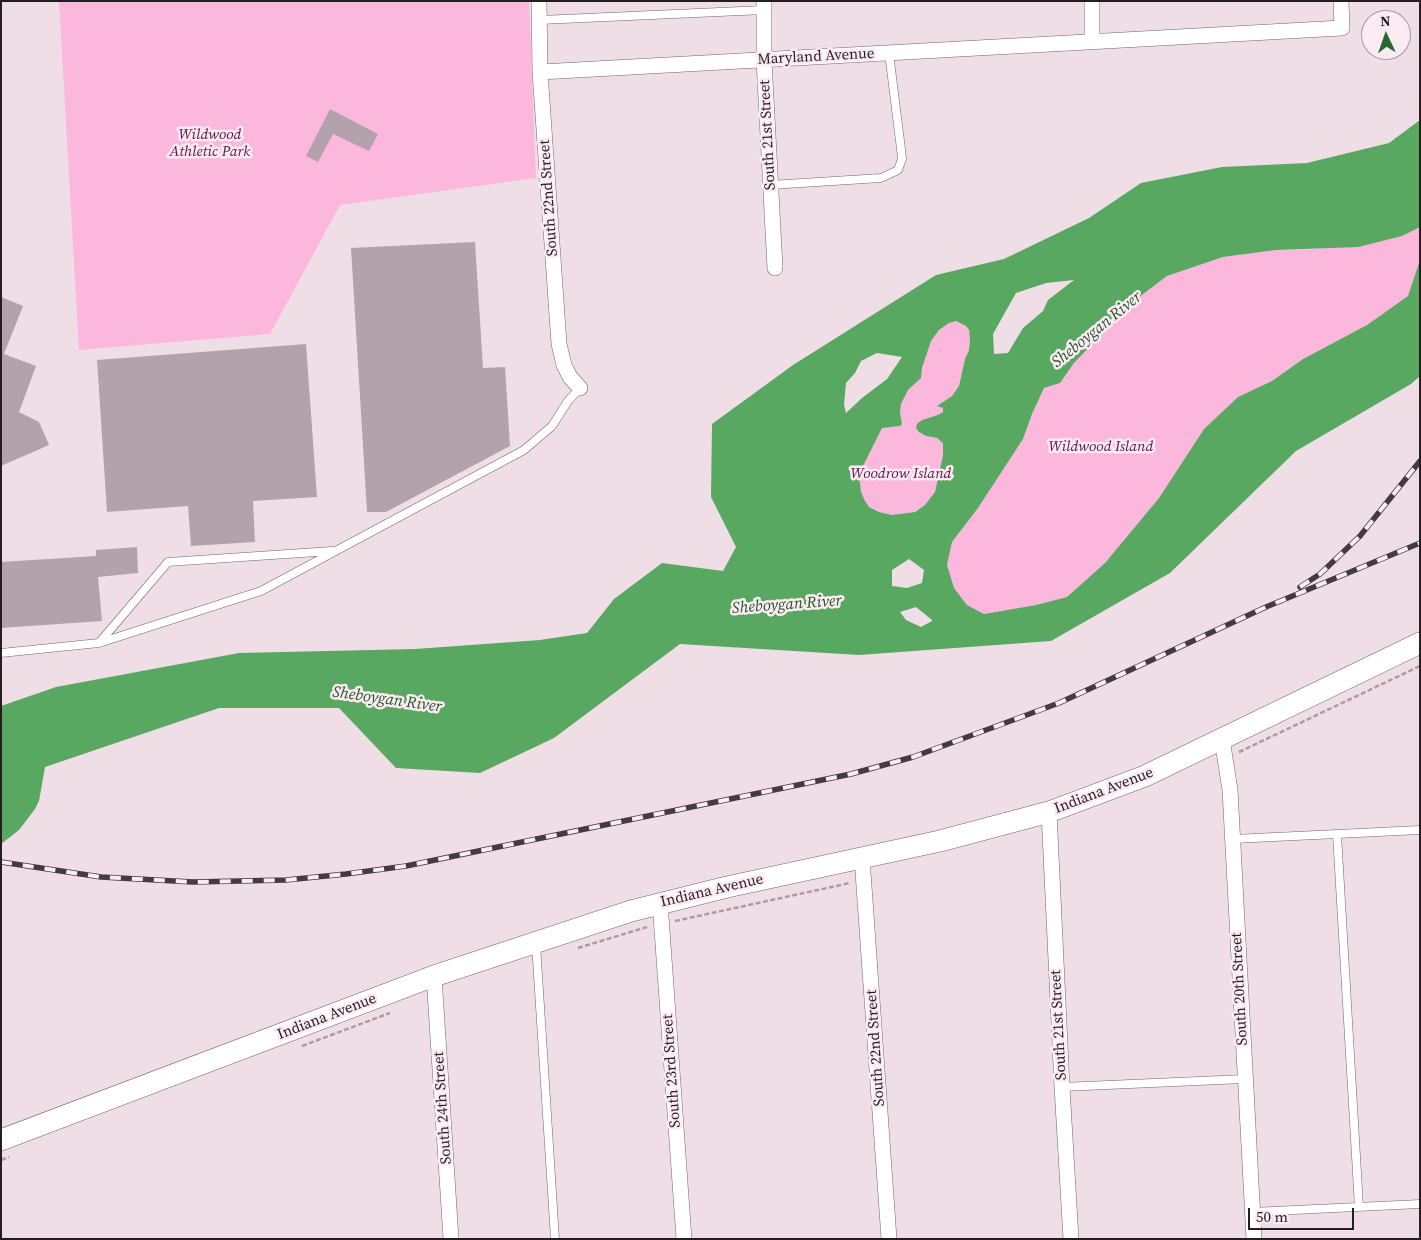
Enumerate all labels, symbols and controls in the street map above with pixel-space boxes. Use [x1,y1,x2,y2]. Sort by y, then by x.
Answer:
north arrow [1361,10,1411,60]
text: N [1380,11,1391,31]
street label: Maryland Avenue [757,45,875,69]
street label: South 21st Street [756,79,780,191]
park label: Wildwood Athletic Park [170,126,250,161]
street label: South 22nd Street [536,139,562,257]
water label: Sheboygan River [1048,288,1146,372]
park label: Wildwood Island [1049,438,1153,456]
park label: Woodrow Island [851,465,951,483]
water label: Sheboygan River [731,592,843,618]
water label: Sheboygan River [331,683,443,717]
street label: Indiana Avenue [1052,764,1156,818]
street label: Indiana Avenue [659,870,765,912]
street label: South 20th Street [1228,932,1252,1046]
street label: South 21st Street [1047,969,1071,1081]
street label: South 22nd Street [863,989,889,1107]
street label: Indiana Avenue [275,990,379,1044]
street label: South 23rd Street [659,1014,685,1128]
street label: South 24th Street [430,1051,456,1165]
scale bar [1251,1198,1357,1230]
text: 50 m [1256,1206,1288,1227]

